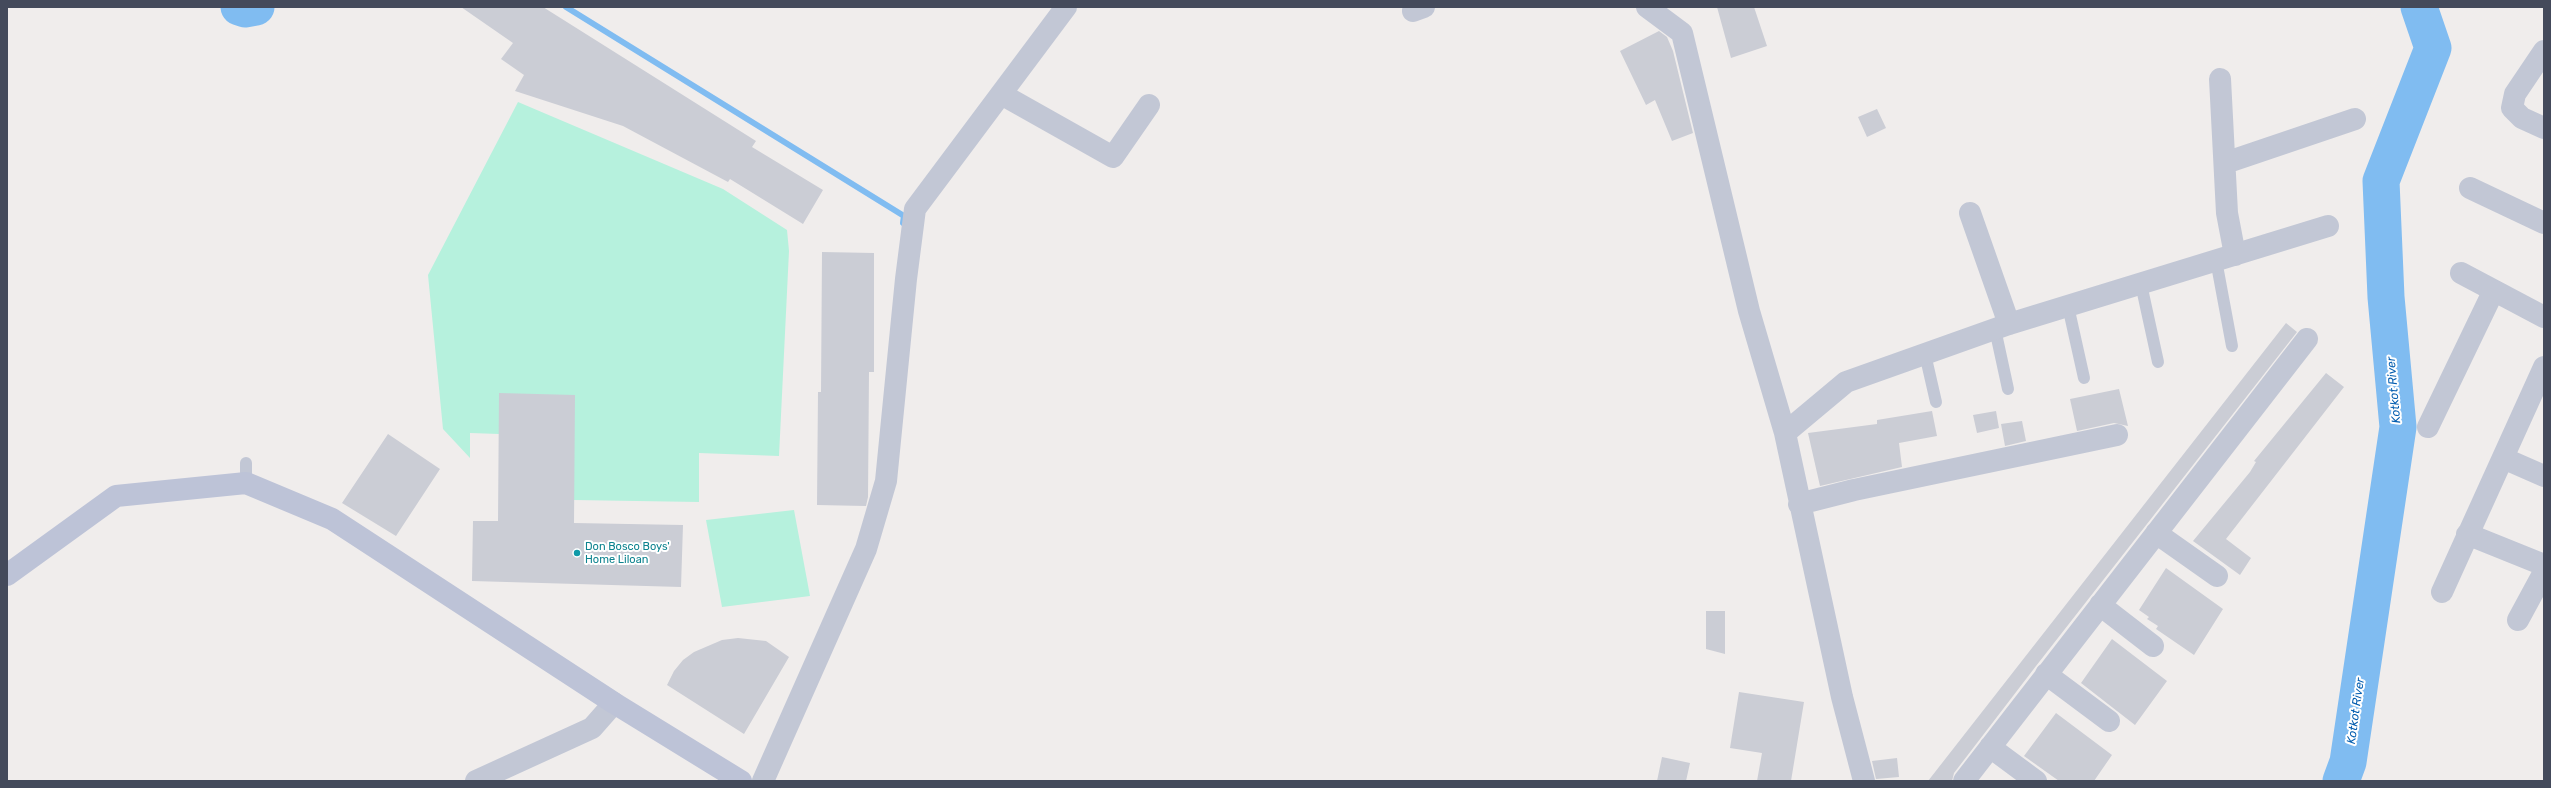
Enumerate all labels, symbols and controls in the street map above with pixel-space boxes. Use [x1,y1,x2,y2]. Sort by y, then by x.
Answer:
water label: Kotkot River [2384,356,2404,424]
place label: Don Bosco Boys' Home Liloan [585,540,670,566]
marker: Don Bosco Boys' Home Liloan [572,548,582,558]
water label: Kotkot River [2344,677,2368,745]

